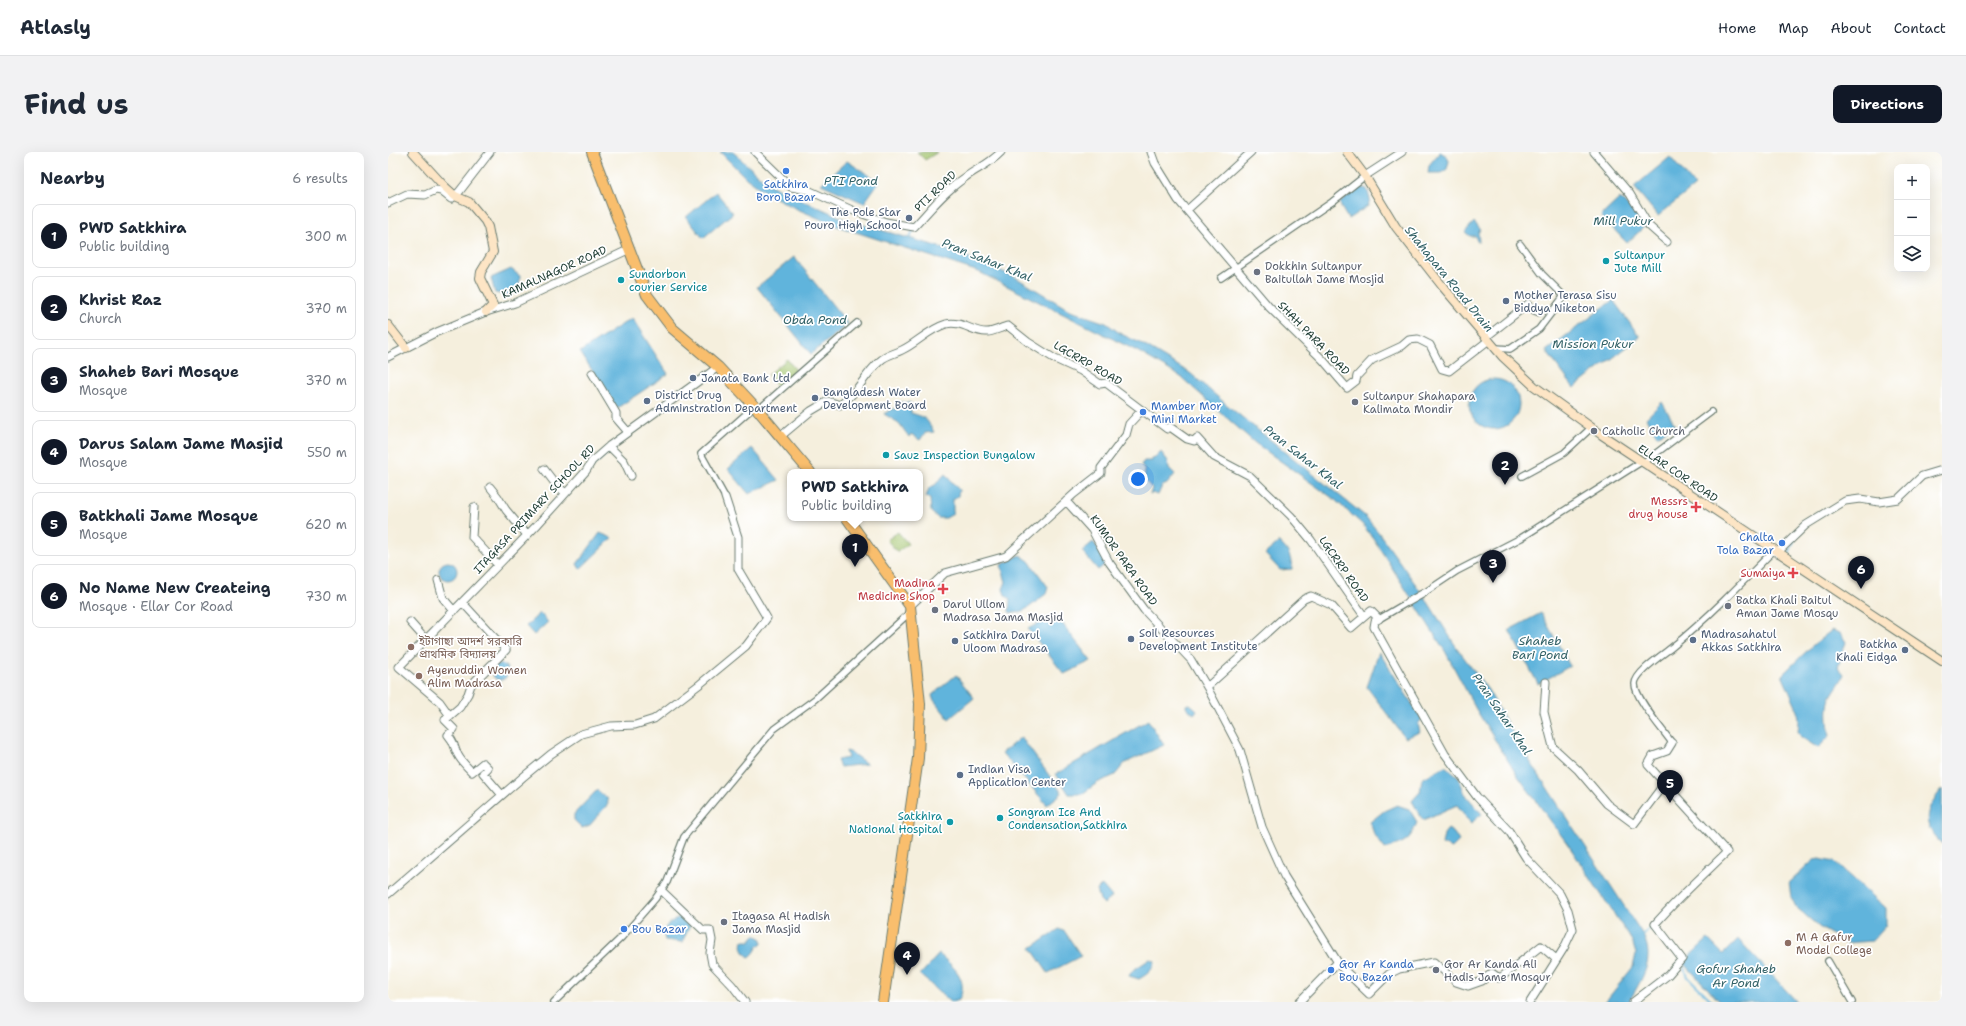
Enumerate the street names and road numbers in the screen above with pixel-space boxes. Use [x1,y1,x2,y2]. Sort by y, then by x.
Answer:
street label: PTI ROAD [911,168,960,215]
street label: KAMALNAGOR ROAD [499,243,609,302]
street label: SHAH PARA ROAD [1274,298,1353,379]
street label: LGCRRP ROAD [1051,338,1125,389]
street label: ITAGASA PRIMARY SCHOOL RD [470,441,598,577]
street label: ELLAR COR ROAD [1635,441,1721,506]
street label: KUMOR PARA ROAD [1087,512,1161,609]
street label: LGCRRP ROAD [1315,533,1372,605]

